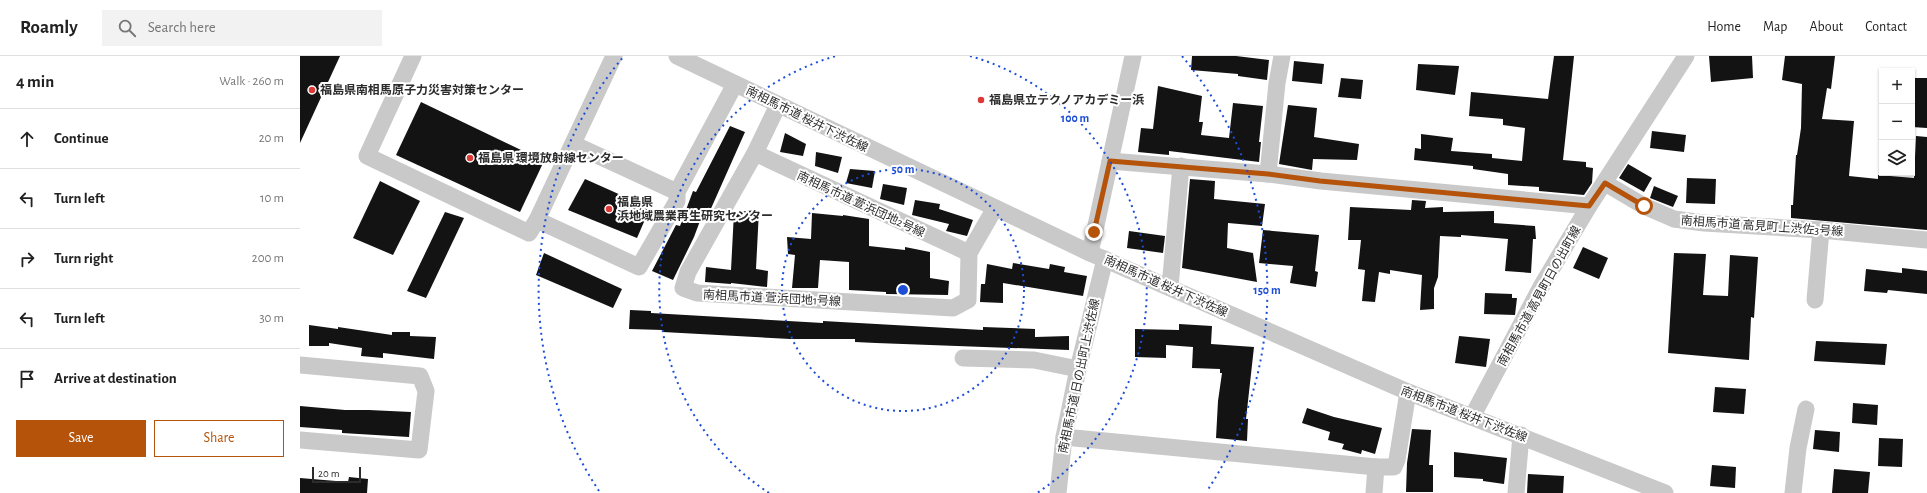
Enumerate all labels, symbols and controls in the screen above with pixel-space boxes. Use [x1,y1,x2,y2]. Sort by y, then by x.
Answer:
search box [102,10,382,46]
icon: search [116,17,138,39]
text: Roamly [20,18,78,37]
text: Search here [148,20,216,35]
text: Home [1707,20,1741,34]
text: Map [1763,20,1787,34]
text: About [1809,20,1843,34]
text: Contact [1865,20,1907,34]
map controls [1879,68,1915,176]
button: + [1879,68,1915,104]
text: 4 min [16,73,54,90]
text: Walk · 260 m [219,75,284,88]
place label: 福島県南相馬原子力災害対策センター [320,83,524,96]
street label: 南相馬市道 桜井下渋佐線 [744,83,870,154]
marker: 福島県南相馬原子力災害対策センター [307,85,317,95]
place label: 福島県立テクノアカデミー浜 [989,93,1144,106]
marker: 福島県立テクノアカデミー浜 [976,95,986,105]
button: − [1879,104,1915,140]
text: 100 m [1061,112,1089,124]
icon: ahead [16,128,38,150]
text: Continue [54,131,109,146]
text: 20 m [259,132,284,145]
button: layers [1879,140,1915,176]
place label: 福島県 環境放射線センター [478,151,624,164]
marker: 福島県 環境放射線センター [465,153,475,163]
text: 50 m [892,163,915,175]
street label: 南相馬市道 萱浜団地2号線 [795,168,927,239]
icon: left [16,188,38,210]
text: Turn left [54,191,105,206]
text: 10 m [260,192,284,205]
place label: 福島県 浜地域農業再生研究センター [617,195,773,222]
route start [1635,197,1653,215]
marker: 福島県 浜地域農業再生研究センター [604,204,614,214]
street label: 南相馬市道 高見町上渋佐3号線 [1680,213,1844,238]
route end [1085,223,1103,241]
street label: 南相馬市道 高見町日の出町線 [1495,224,1583,368]
icon: right [16,248,38,270]
text: Turn right [54,251,113,266]
text: 200 m [252,252,284,265]
street label: 南相馬市道 桜井下渋佐線 [1102,252,1230,319]
centre of rings [896,283,910,297]
text: 150 m [1253,284,1281,296]
street label: 南相馬市道 萱浜団地1号線 [703,287,841,308]
street label: 南相馬市道 日の出町上渋佐線 [1056,297,1101,455]
icon: left [16,308,38,330]
text: Turn left [54,311,105,326]
text: 30 m [259,312,284,325]
icon: arrive [16,368,38,390]
text: Arrive at destination [54,371,177,386]
street label: 南相馬市道 桜井下渋佐線 [1399,383,1529,444]
button: Save [16,420,146,457]
button: Share [154,420,284,457]
scale bar [312,465,361,484]
text: 20 m [318,468,339,479]

